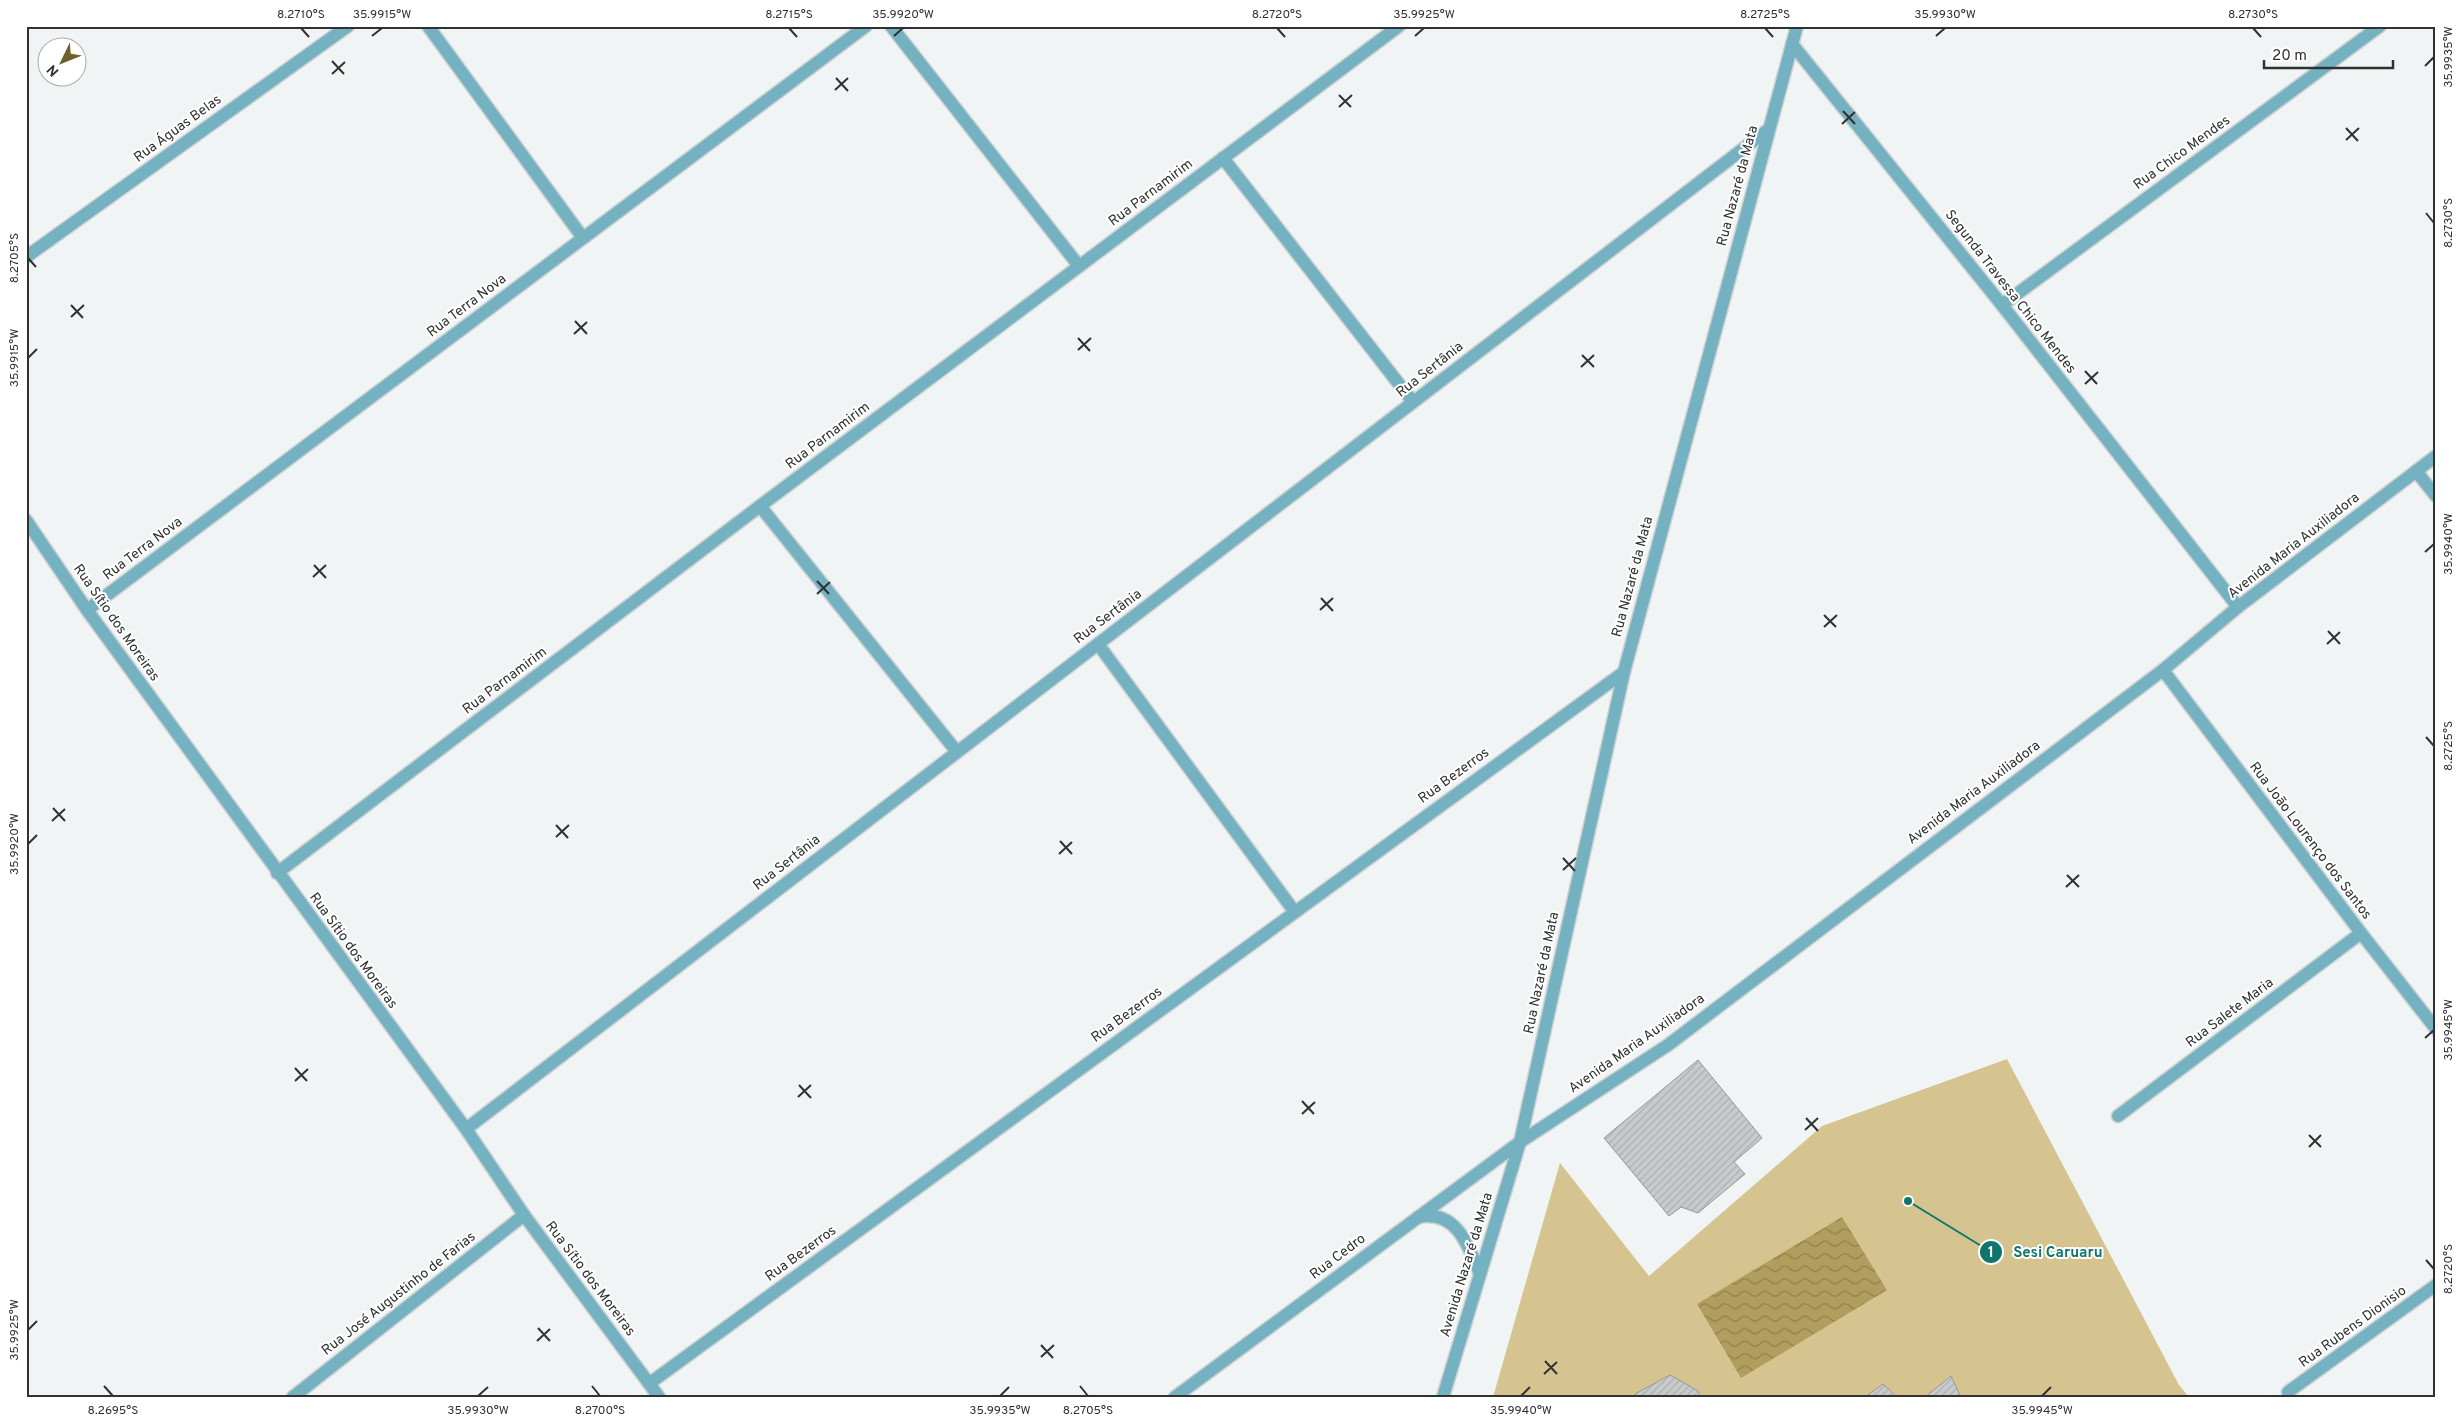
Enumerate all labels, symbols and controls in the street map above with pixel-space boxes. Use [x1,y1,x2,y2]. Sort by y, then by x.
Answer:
text: 8.2710°S [277,7,325,23]
text: 35.9915°W [353,7,411,23]
text: 8.2715°S [765,7,813,23]
text: 35.9920°W [872,7,934,23]
text: 8.2720°S [1252,7,1302,23]
text: 35.9925°W [1393,7,1455,23]
text: 8.2725°S [1740,7,1790,23]
text: 35.9930°W [1914,7,1976,23]
text: 8.2730°S [2228,7,2278,23]
text: 35.9935°W [2441,26,2457,88]
north arrow [38,38,88,88]
scale bar [2264,38,2393,70]
text: 20 m [2272,47,2307,66]
text: N [44,60,63,79]
street label: Rua Águas Belas [130,91,225,166]
street label: Rua Chico Mendes [2130,112,2234,194]
street label: Rua Nazaré da Mata [1714,124,1762,248]
street label: Rua Parnamirim [1106,156,1196,230]
text: 8.2730°S [2441,198,2457,248]
street label: Segunda Travessa Chico Mendes [1941,207,2079,377]
text: 8.2705°S [7,233,23,283]
street label: Rua Terra Nova [424,271,510,341]
text: 35.9915°W [7,329,23,387]
street label: Rua Sertânia [1393,339,1467,401]
street label: Rua Parnamirim [783,399,873,473]
street label: Avenida Maria Auxiliadora [2225,489,2363,603]
text: 35.9940°W [2441,513,2457,575]
street label: Rua Terra Nova [100,514,186,584]
street label: Rua Nazaré da Mata [1609,515,1657,639]
street label: Rua Sítio dos Moreiras [69,561,163,685]
street label: Rua Sertânia [1071,586,1145,648]
street label: Rua Parnamirim [460,644,550,718]
text: 8.2725°S [2441,721,2457,771]
street label: Avenida Maria Auxiliadora [1904,737,2044,849]
street label: Rua Bezerros [1415,745,1493,807]
street label: Rua João Lourenço dos Santos [2245,759,2375,923]
text: 35.9920°W [7,813,23,875]
street label: Rua Sertânia [750,832,824,894]
street label: Rua Sítio dos Moreiras [305,890,401,1012]
street label: Rua Nazaré da Mata [1521,911,1563,1035]
street label: Rua Salete Maria [2183,975,2277,1051]
street label: Rua Bezerros [1088,984,1166,1046]
street label: Avenida Maria Auxiliadora [1566,991,1708,1097]
text: 35.9945°W [2441,999,2457,1061]
street label: Avenida Nazaré da Mata [1437,1191,1497,1339]
street label: Rua Sítio dos Moreiras [541,1218,639,1340]
street label: Rua Bezerros [762,1223,840,1285]
street label: Rua José Augustinho de Farias [319,1229,479,1359]
street label: Rua Cedro [1307,1230,1369,1283]
callout: Sesi Caruaru [1978,1237,2113,1267]
text: 1 [1988,1244,1994,1263]
text: Sesi Caruaru [2013,1244,2103,1263]
text: 8.2720°S [2441,1244,2457,1294]
street label: Rua Rubens Dionisio [2296,1282,2410,1372]
text: 35.9925°W [7,1299,23,1361]
text: 8.2695°S [88,1403,138,1419]
text: 35.9930°W [447,1403,509,1419]
text: 8.2700°S [575,1403,625,1419]
text: 35.9935°W [969,1403,1031,1419]
text: 8.2705°S [1063,1403,1113,1419]
text: 35.9940°W [1490,1403,1552,1419]
text: 35.9945°W [2011,1403,2073,1419]

